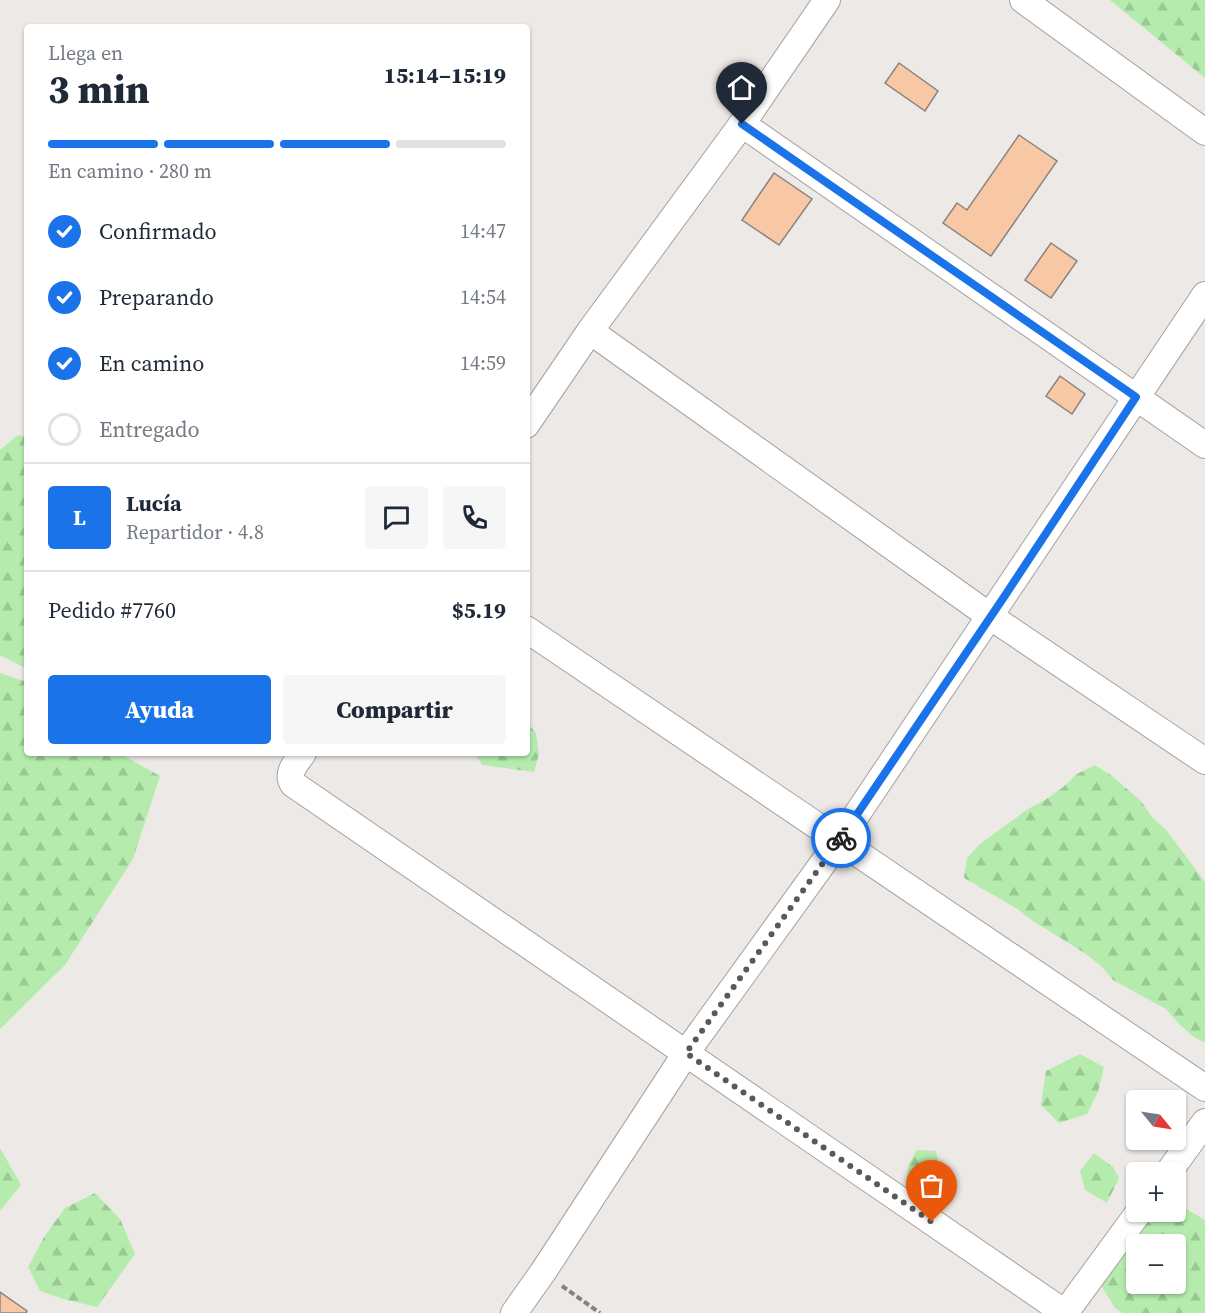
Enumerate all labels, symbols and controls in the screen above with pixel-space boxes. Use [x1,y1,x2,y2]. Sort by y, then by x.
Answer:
text: Llega en [48,39,123,67]
text: 15:14–15:19 [384,60,506,90]
pin [716,62,767,124]
text: 3 min [48,63,150,116]
icon: home [725,71,758,104]
text: En camino · 280 m [48,157,212,185]
icon: check [48,215,81,248]
text: Confirmado [99,216,217,246]
text: 14:47 [460,217,506,245]
icon: check [48,281,81,314]
text: Preparando [99,282,214,312]
text: 14:54 [460,283,506,311]
icon: check [48,347,81,380]
text: En camino [99,348,204,378]
text: 14:59 [460,349,506,377]
text: Entregado [99,414,200,444]
button: chat [365,486,428,549]
button: phone [443,486,506,549]
text: Lucía [126,488,182,518]
text: L [73,502,86,532]
text: Repartidor · 4.8 [126,518,264,546]
text: Pedido #7760 [48,595,176,625]
text: $5.19 [452,595,506,625]
button: Ayuda [48,675,271,744]
button: Compartir [283,675,506,744]
courier [811,808,871,868]
icon: bike [825,822,858,855]
north arrow [1126,1090,1186,1150]
map controls [1126,1090,1186,1294]
pin [906,1160,957,1222]
button: + [1126,1162,1186,1222]
icon: bag [915,1169,948,1202]
button: − [1126,1234,1186,1294]

